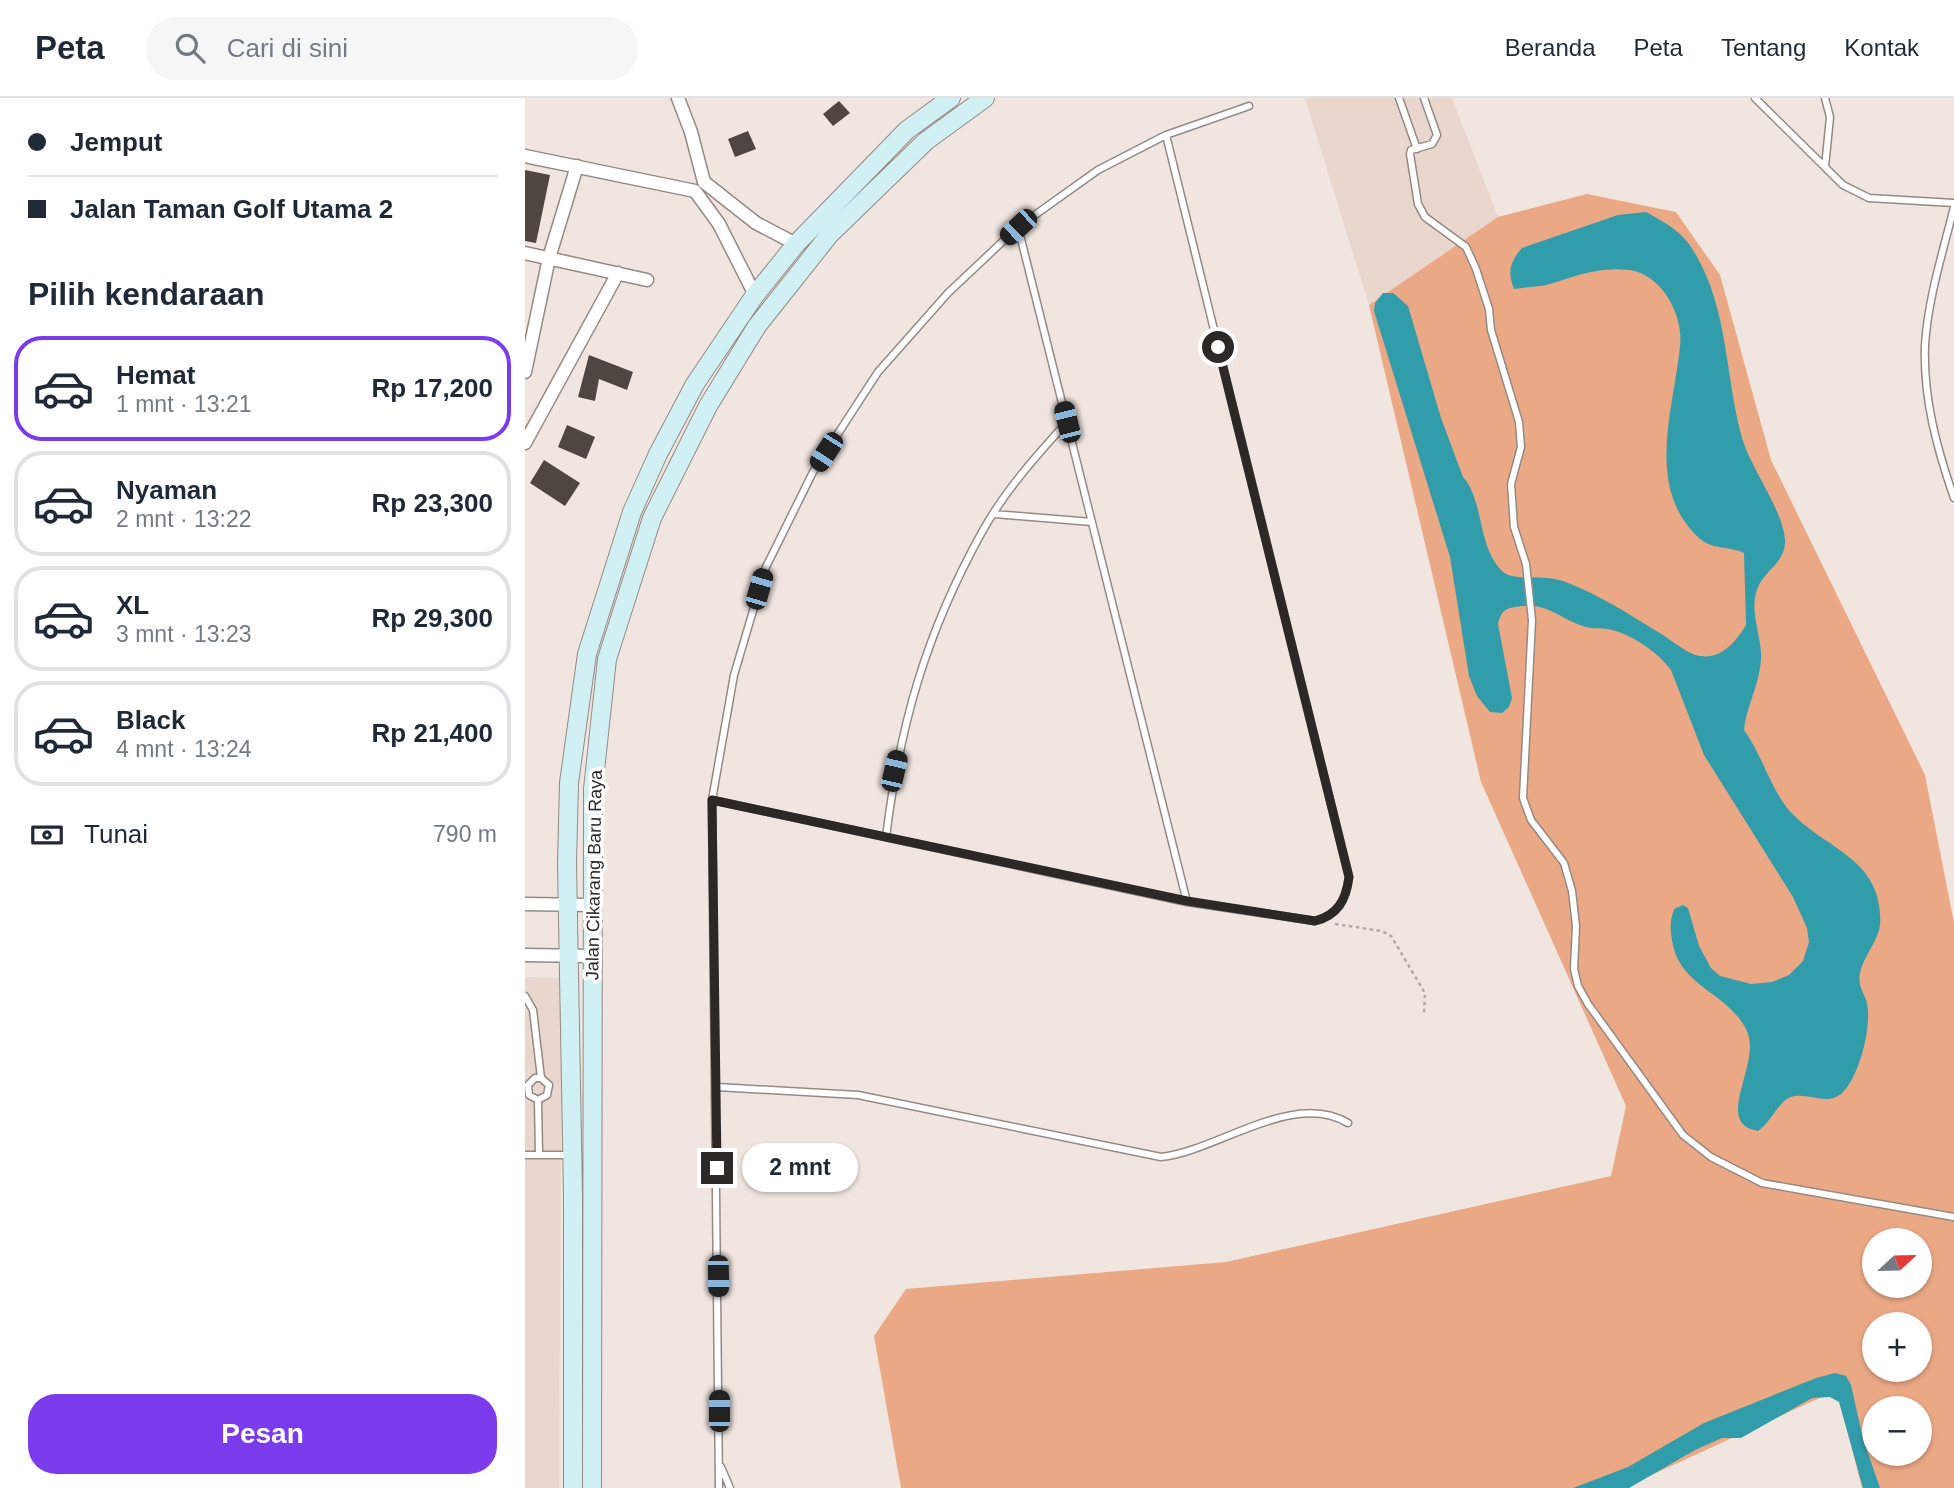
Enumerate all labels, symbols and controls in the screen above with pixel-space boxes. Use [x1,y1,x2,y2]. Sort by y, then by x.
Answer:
search box [147,17,637,80]
text: Peta [35,29,105,66]
icon: search [171,29,209,67]
text: Cari di sini [227,33,348,63]
text: Beranda [1505,34,1596,61]
text: Peta [1634,34,1683,61]
text: Tentang [1721,34,1806,61]
text: Kontak [1844,34,1919,61]
text: Jemput [70,127,162,157]
text: Jalan Taman Golf Utama 2 [70,194,393,224]
car [996,205,1041,249]
text: Pilih kendaraan [28,276,265,312]
route start [1202,331,1234,363]
icon: car [32,357,95,420]
text: Hemat [116,360,195,390]
text: Rp 17,200 [372,373,493,403]
text: 1 mnt · 13:21 [116,391,252,417]
car [1052,399,1083,445]
car [806,429,847,475]
icon: car [32,472,95,535]
text: Nyaman [116,475,217,505]
text: Rp 23,300 [372,488,493,518]
text: 2 mnt · 13:22 [116,506,252,532]
car [744,566,775,612]
icon: car [32,587,95,650]
text: XL [116,590,149,620]
text: Rp 29,300 [372,603,493,633]
text: 3 mnt · 13:23 [116,621,252,647]
icon: car [32,702,95,765]
text: Black [116,705,185,735]
text: Rp 21,400 [372,718,493,748]
text: 4 mnt · 13:24 [116,736,252,762]
car [880,748,909,794]
street label: Jalan Cikarang Baru Raya [582,769,606,980]
icon: cash [28,816,66,854]
text: Tunai [84,819,148,849]
text: 790 m [433,821,497,847]
callout: 2 mnt [741,1144,857,1192]
route end [701,1152,733,1184]
text: 2 mnt [769,1154,831,1180]
north arrow [1862,1228,1932,1298]
map controls [1862,1228,1932,1466]
car [708,1255,729,1297]
button: + [1862,1312,1932,1382]
car [709,1390,730,1432]
button: Pesan [28,1394,497,1474]
button: − [1862,1396,1932,1466]

